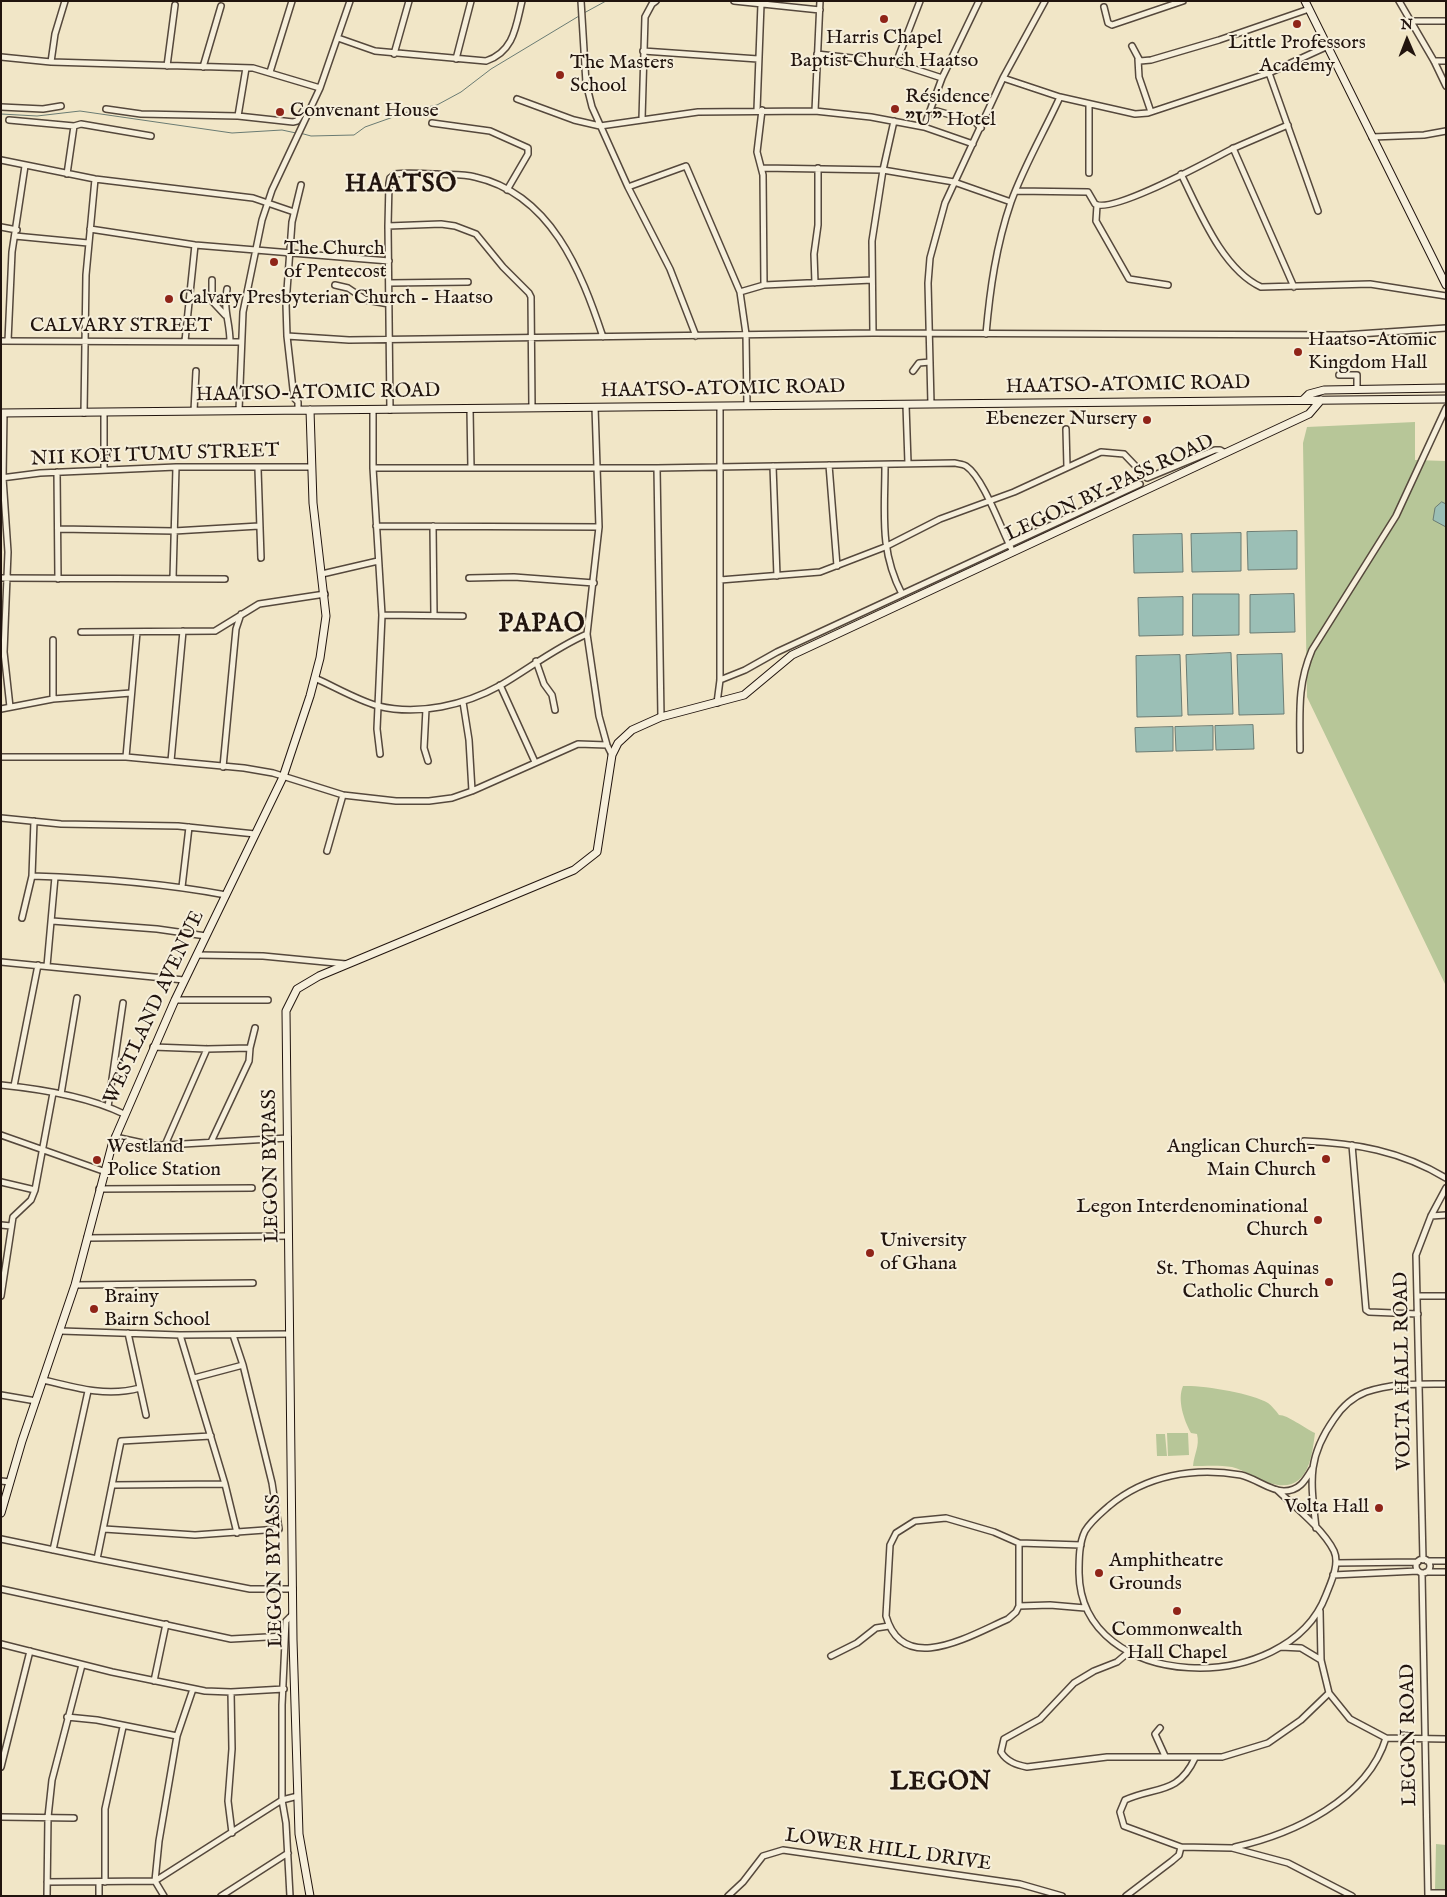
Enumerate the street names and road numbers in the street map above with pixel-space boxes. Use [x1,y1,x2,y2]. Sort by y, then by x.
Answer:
street label: CALVARY STREET [30,315,212,339]
street label: HAATSO-ATOMIC ROAD [1005,372,1251,400]
street label: HAATSO-ATOMIC ROAD [600,376,846,404]
street label: HAATSO-ATOMIC ROAD [195,380,441,408]
street label: LEGON BY-PASS ROAD [1002,430,1218,548]
street label: NII KOFI TUMU STREET [30,440,280,472]
street label: WESTLAND AVENUE [100,907,210,1109]
street label: LEGON BYPASS [259,1089,285,1243]
street label: VOLTA HALL ROAD [1390,1272,1418,1470]
street label: LEGON BYPASS [263,1494,289,1648]
street label: LEGON ROAD [1397,1664,1423,1806]
street label: LOWER HILL DRIVE [783,1825,993,1877]

